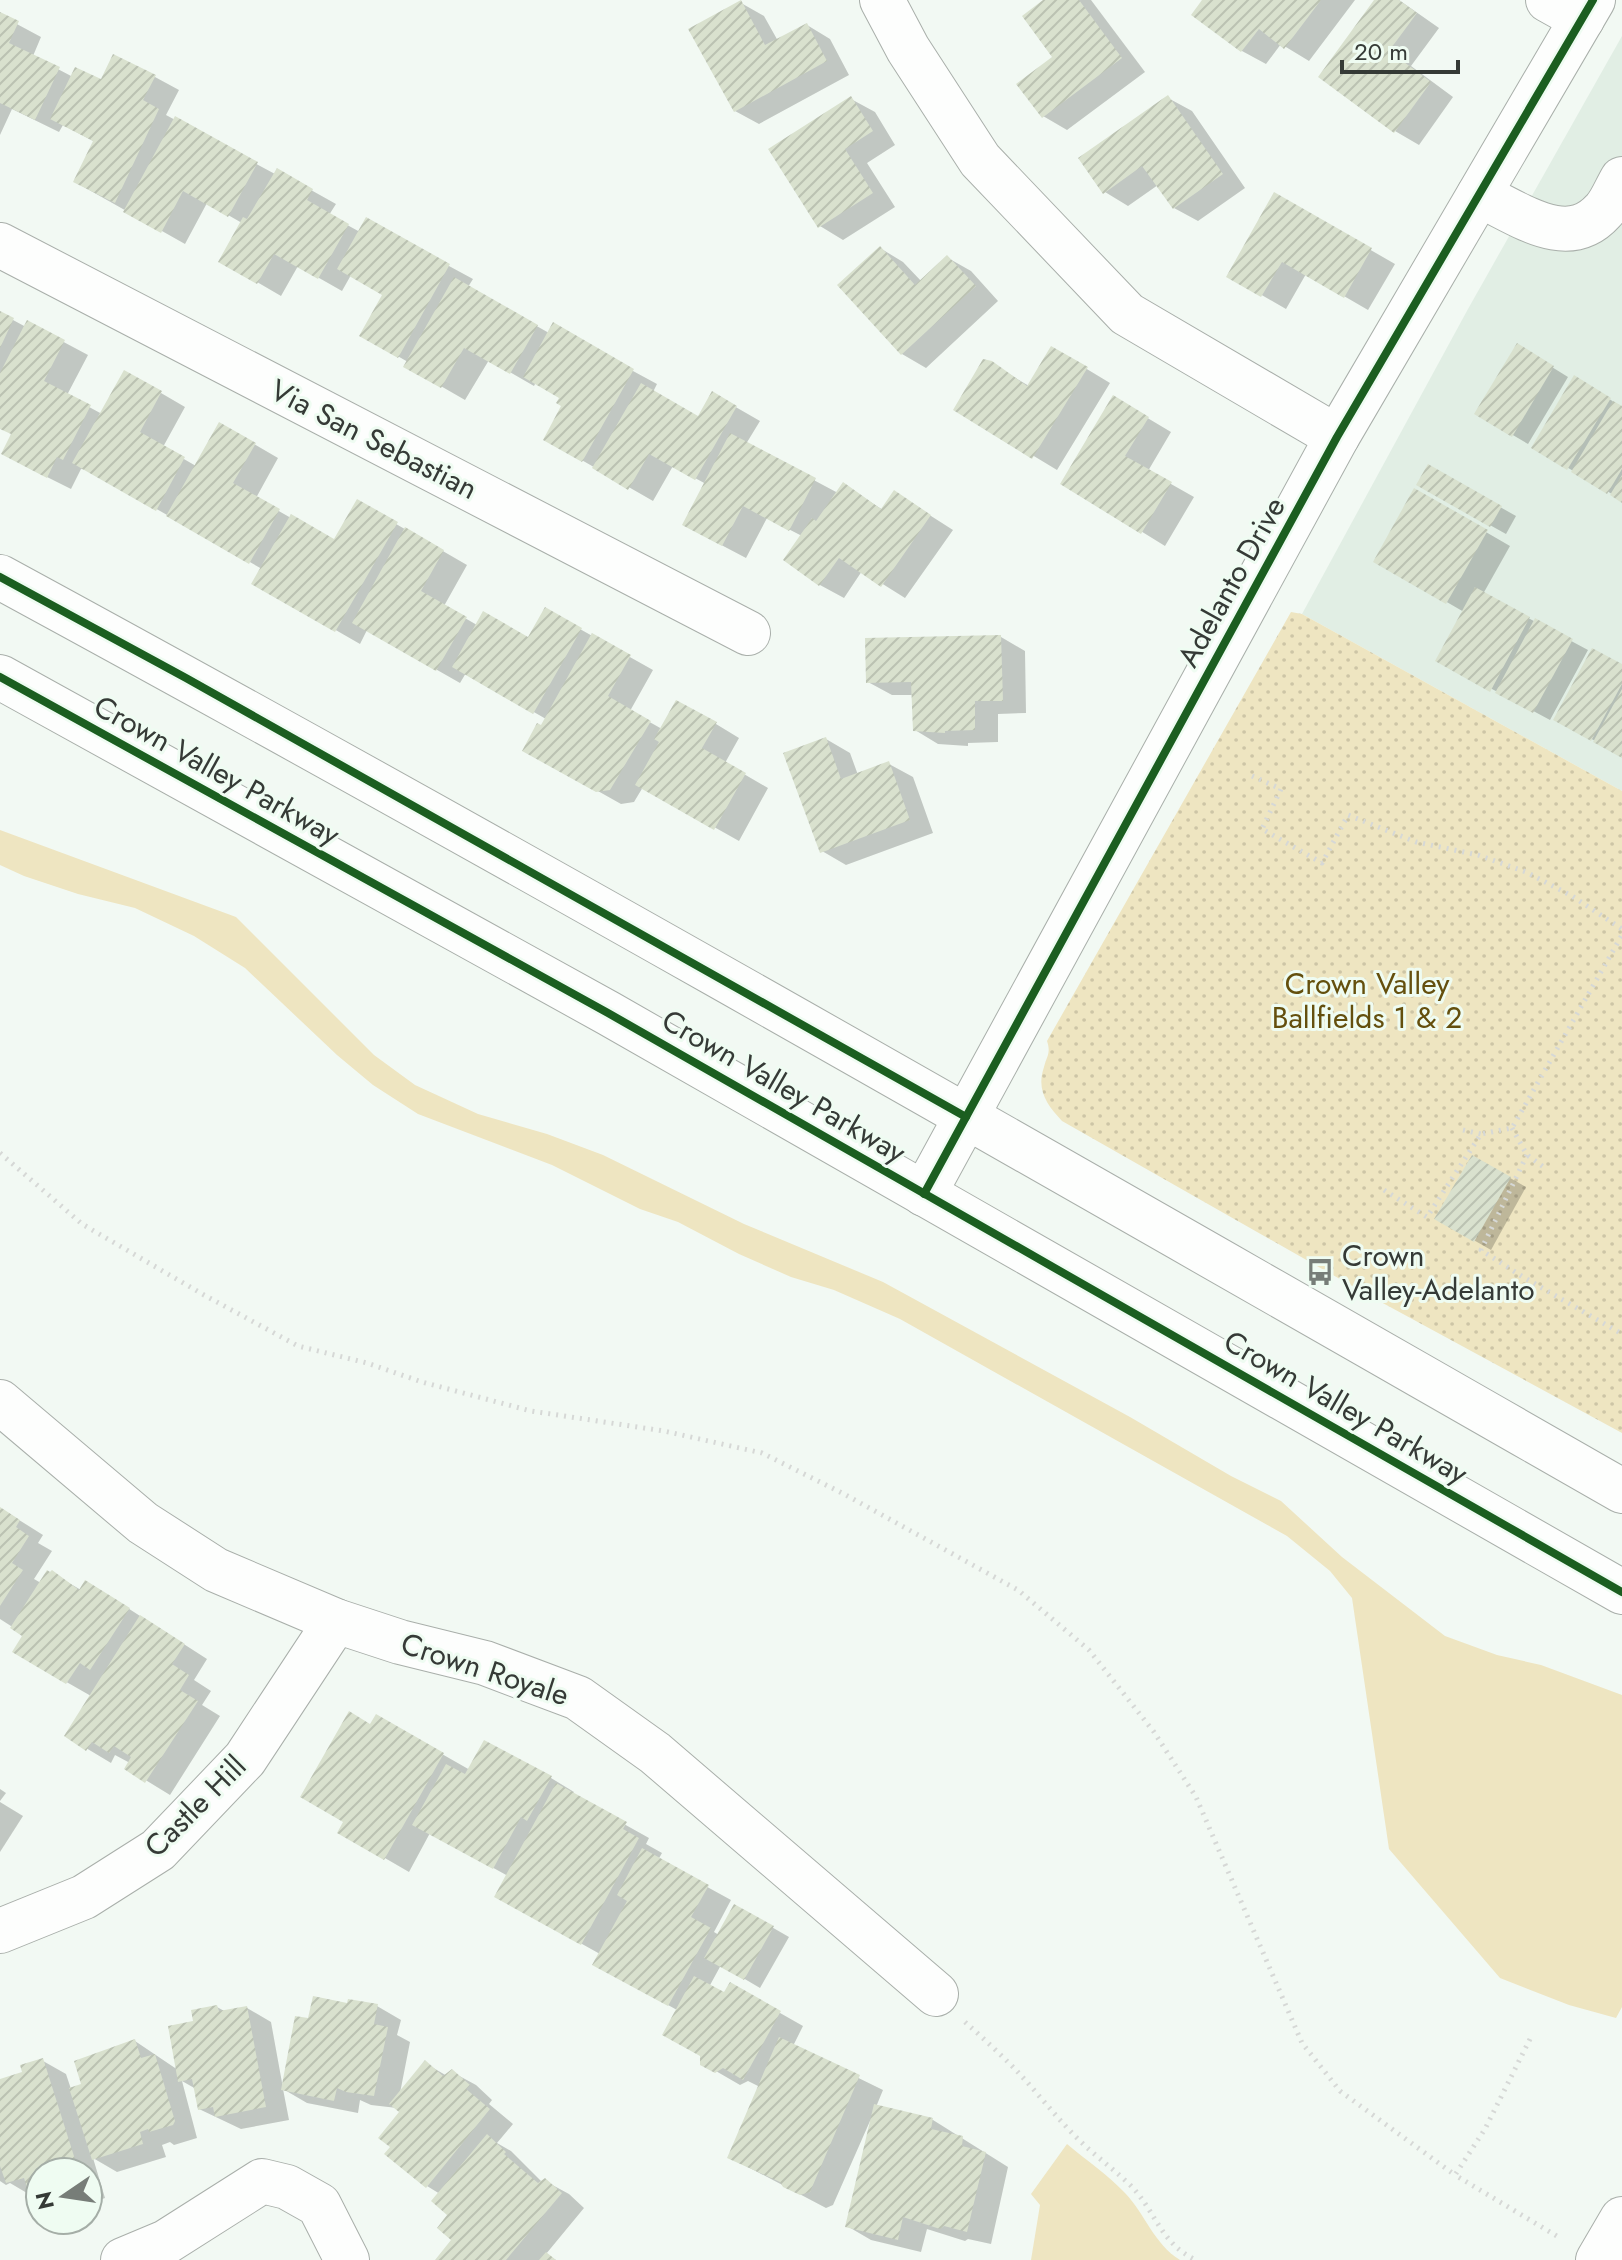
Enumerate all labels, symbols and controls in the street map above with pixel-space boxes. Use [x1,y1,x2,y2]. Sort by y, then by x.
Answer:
scale bar [1342,24,1458,74]
text: 20 m [1354,34,1408,69]
street label: Via San Sebastian [263,368,485,510]
street label: Adelanto Drive [1166,489,1296,675]
street label: Crown Valley Parkway [86,684,349,856]
park label: Crown Valley Ballfields 1 & 2 [1272,962,1462,1039]
street label: Crown Valley Parkway [654,999,915,1174]
place label: Crown Valley-Adelanto [1342,1234,1535,1311]
bus stop icon: Crown Valley-Adelanto [1305,1257,1335,1287]
street label: Crown Valley Parkway [1216,1320,1477,1495]
street label: Crown Royale [396,1622,574,1716]
street label: Castle Hill [134,1745,256,1867]
north arrow [24,2156,104,2236]
text: N [27,2188,62,2213]

